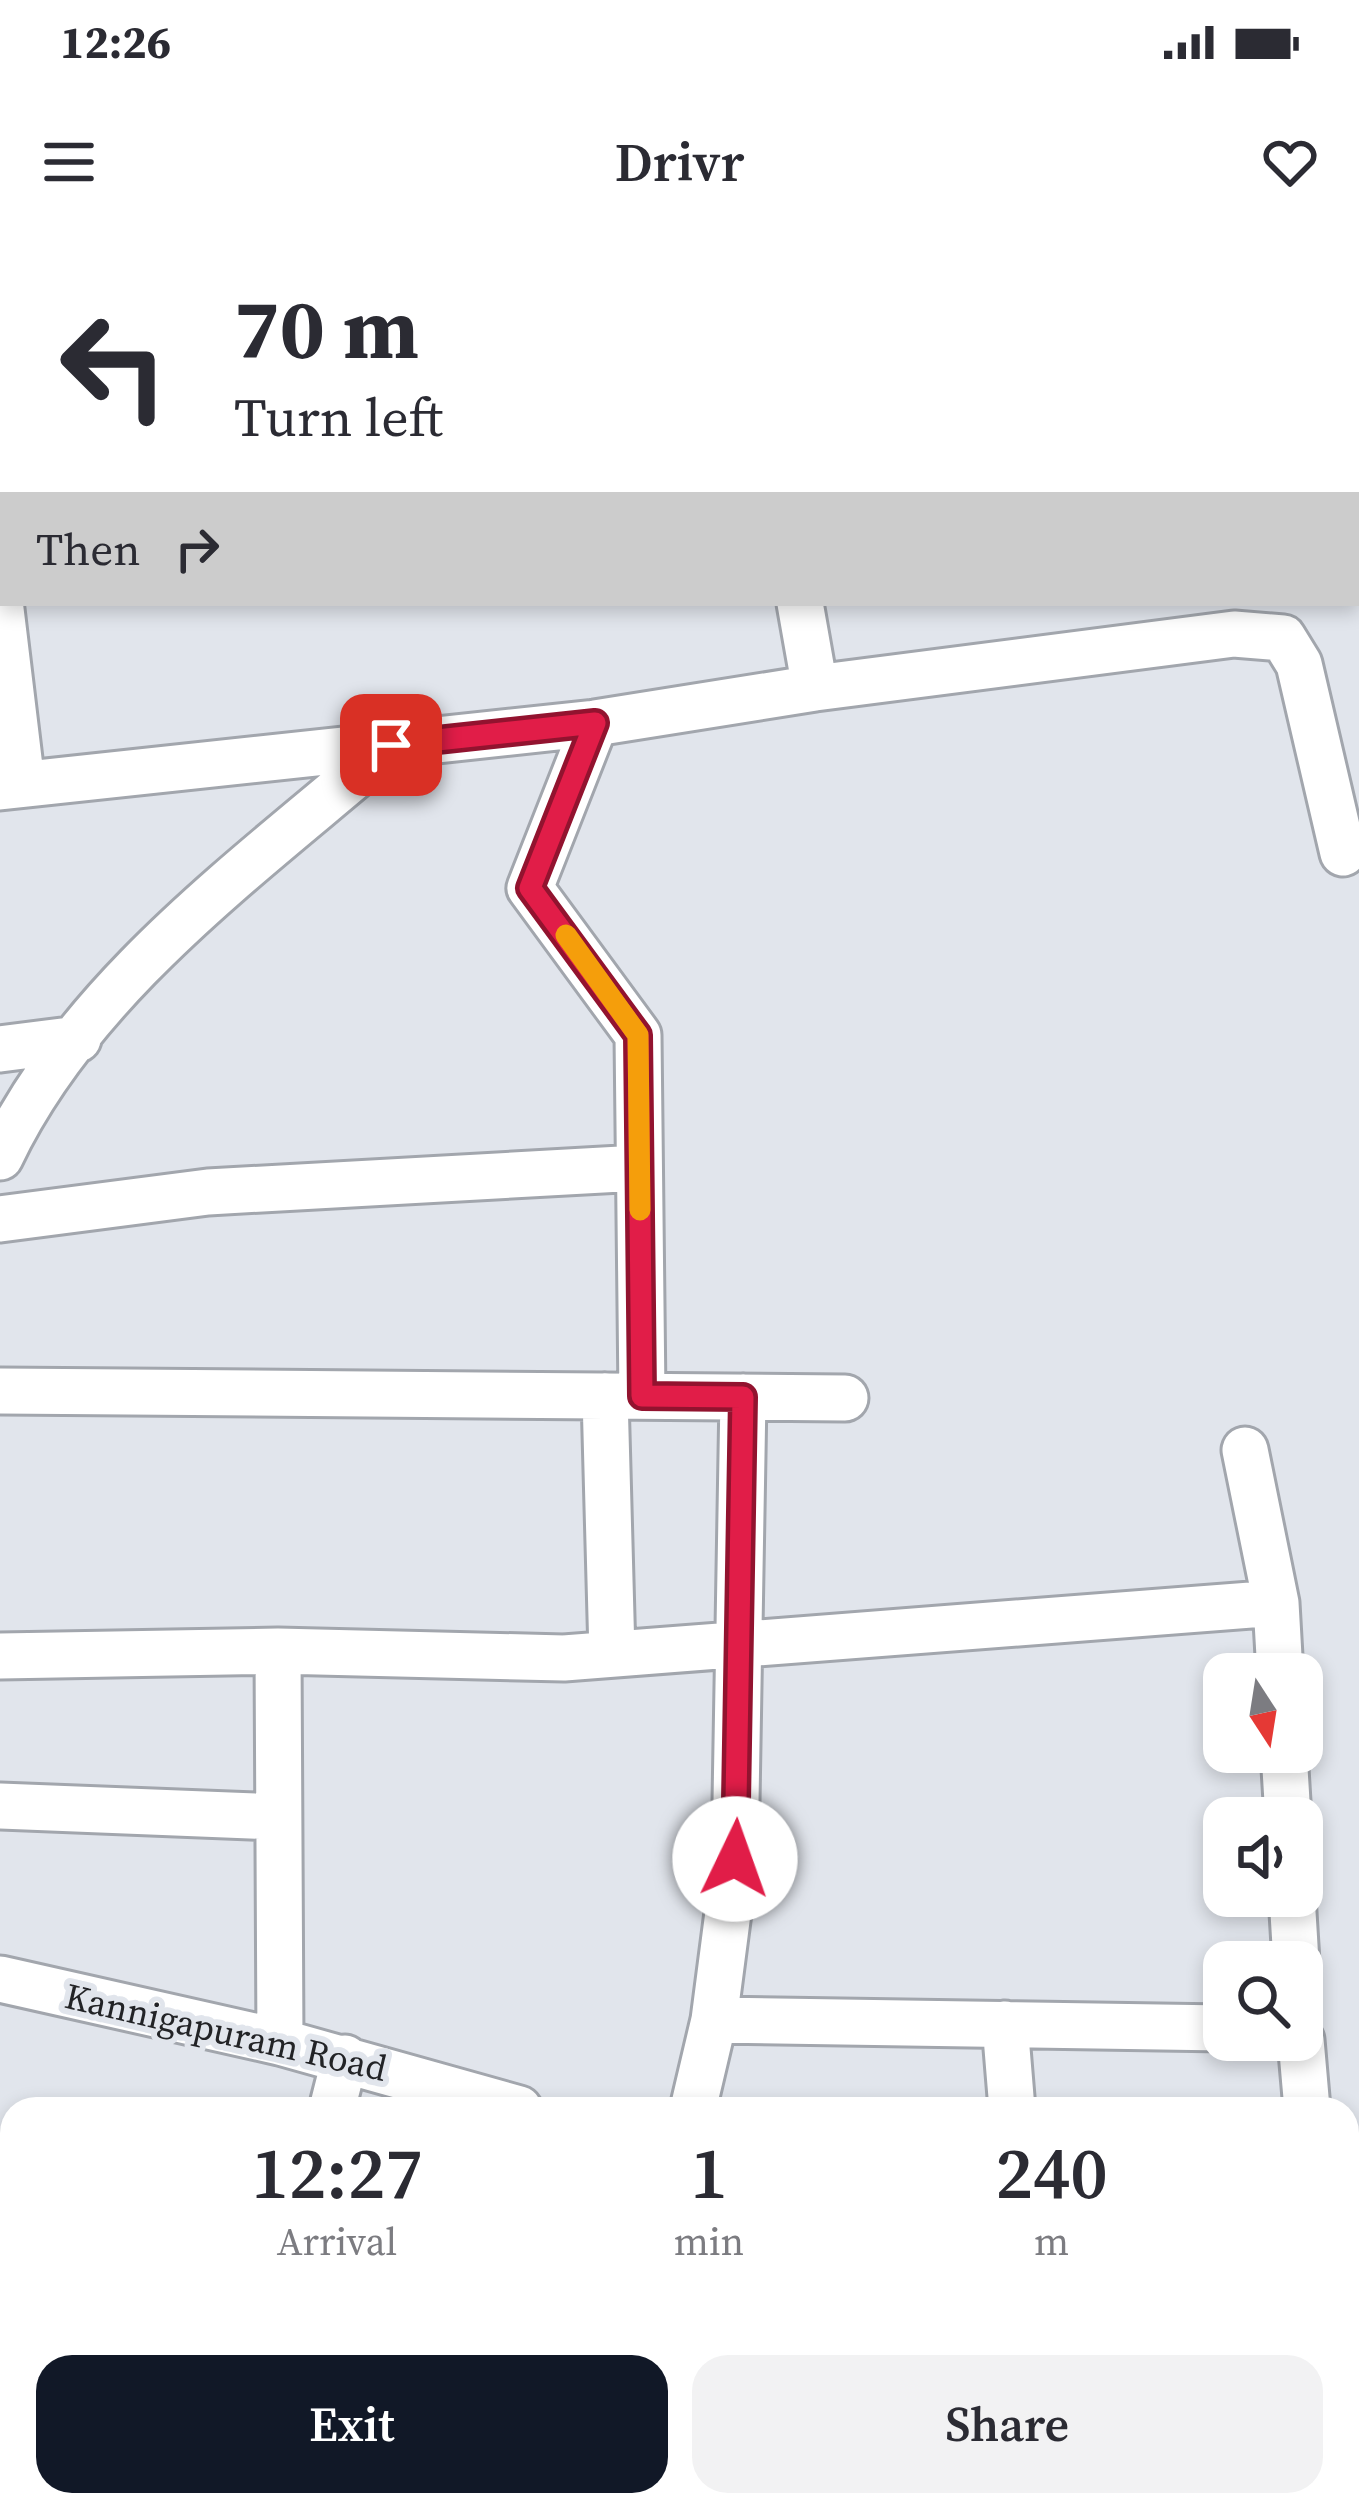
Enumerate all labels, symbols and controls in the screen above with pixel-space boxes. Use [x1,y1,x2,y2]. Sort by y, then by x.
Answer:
text: 12:26 [60,11,171,73]
text: Drivr [615,125,744,199]
icon: menu [36,129,102,195]
icon: heart [1257,129,1323,195]
text: 70 m [234,271,419,386]
icon: left [36,288,192,444]
text: Turn left [234,380,443,454]
icon: right [164,516,230,582]
text: Then [36,518,140,580]
pin [340,694,442,796]
icon: arrive [358,712,424,778]
north arrow [1203,1653,1323,1773]
map controls [1203,1653,1323,2061]
position arrow [672,1796,798,1922]
button: sound [1203,1797,1323,1917]
button: search [1203,1941,1323,2061]
street label: Kannigapuram Road [60,1971,392,2093]
text: 12:27 [251,2123,423,2222]
text: 1 [690,2123,728,2222]
text: 240 [995,2123,1108,2222]
text: Arrival [277,2215,397,2268]
text: min [674,2215,744,2268]
text: m [1034,2215,1069,2268]
button: Exit [36,2355,668,2493]
button: Share [692,2355,1323,2493]

